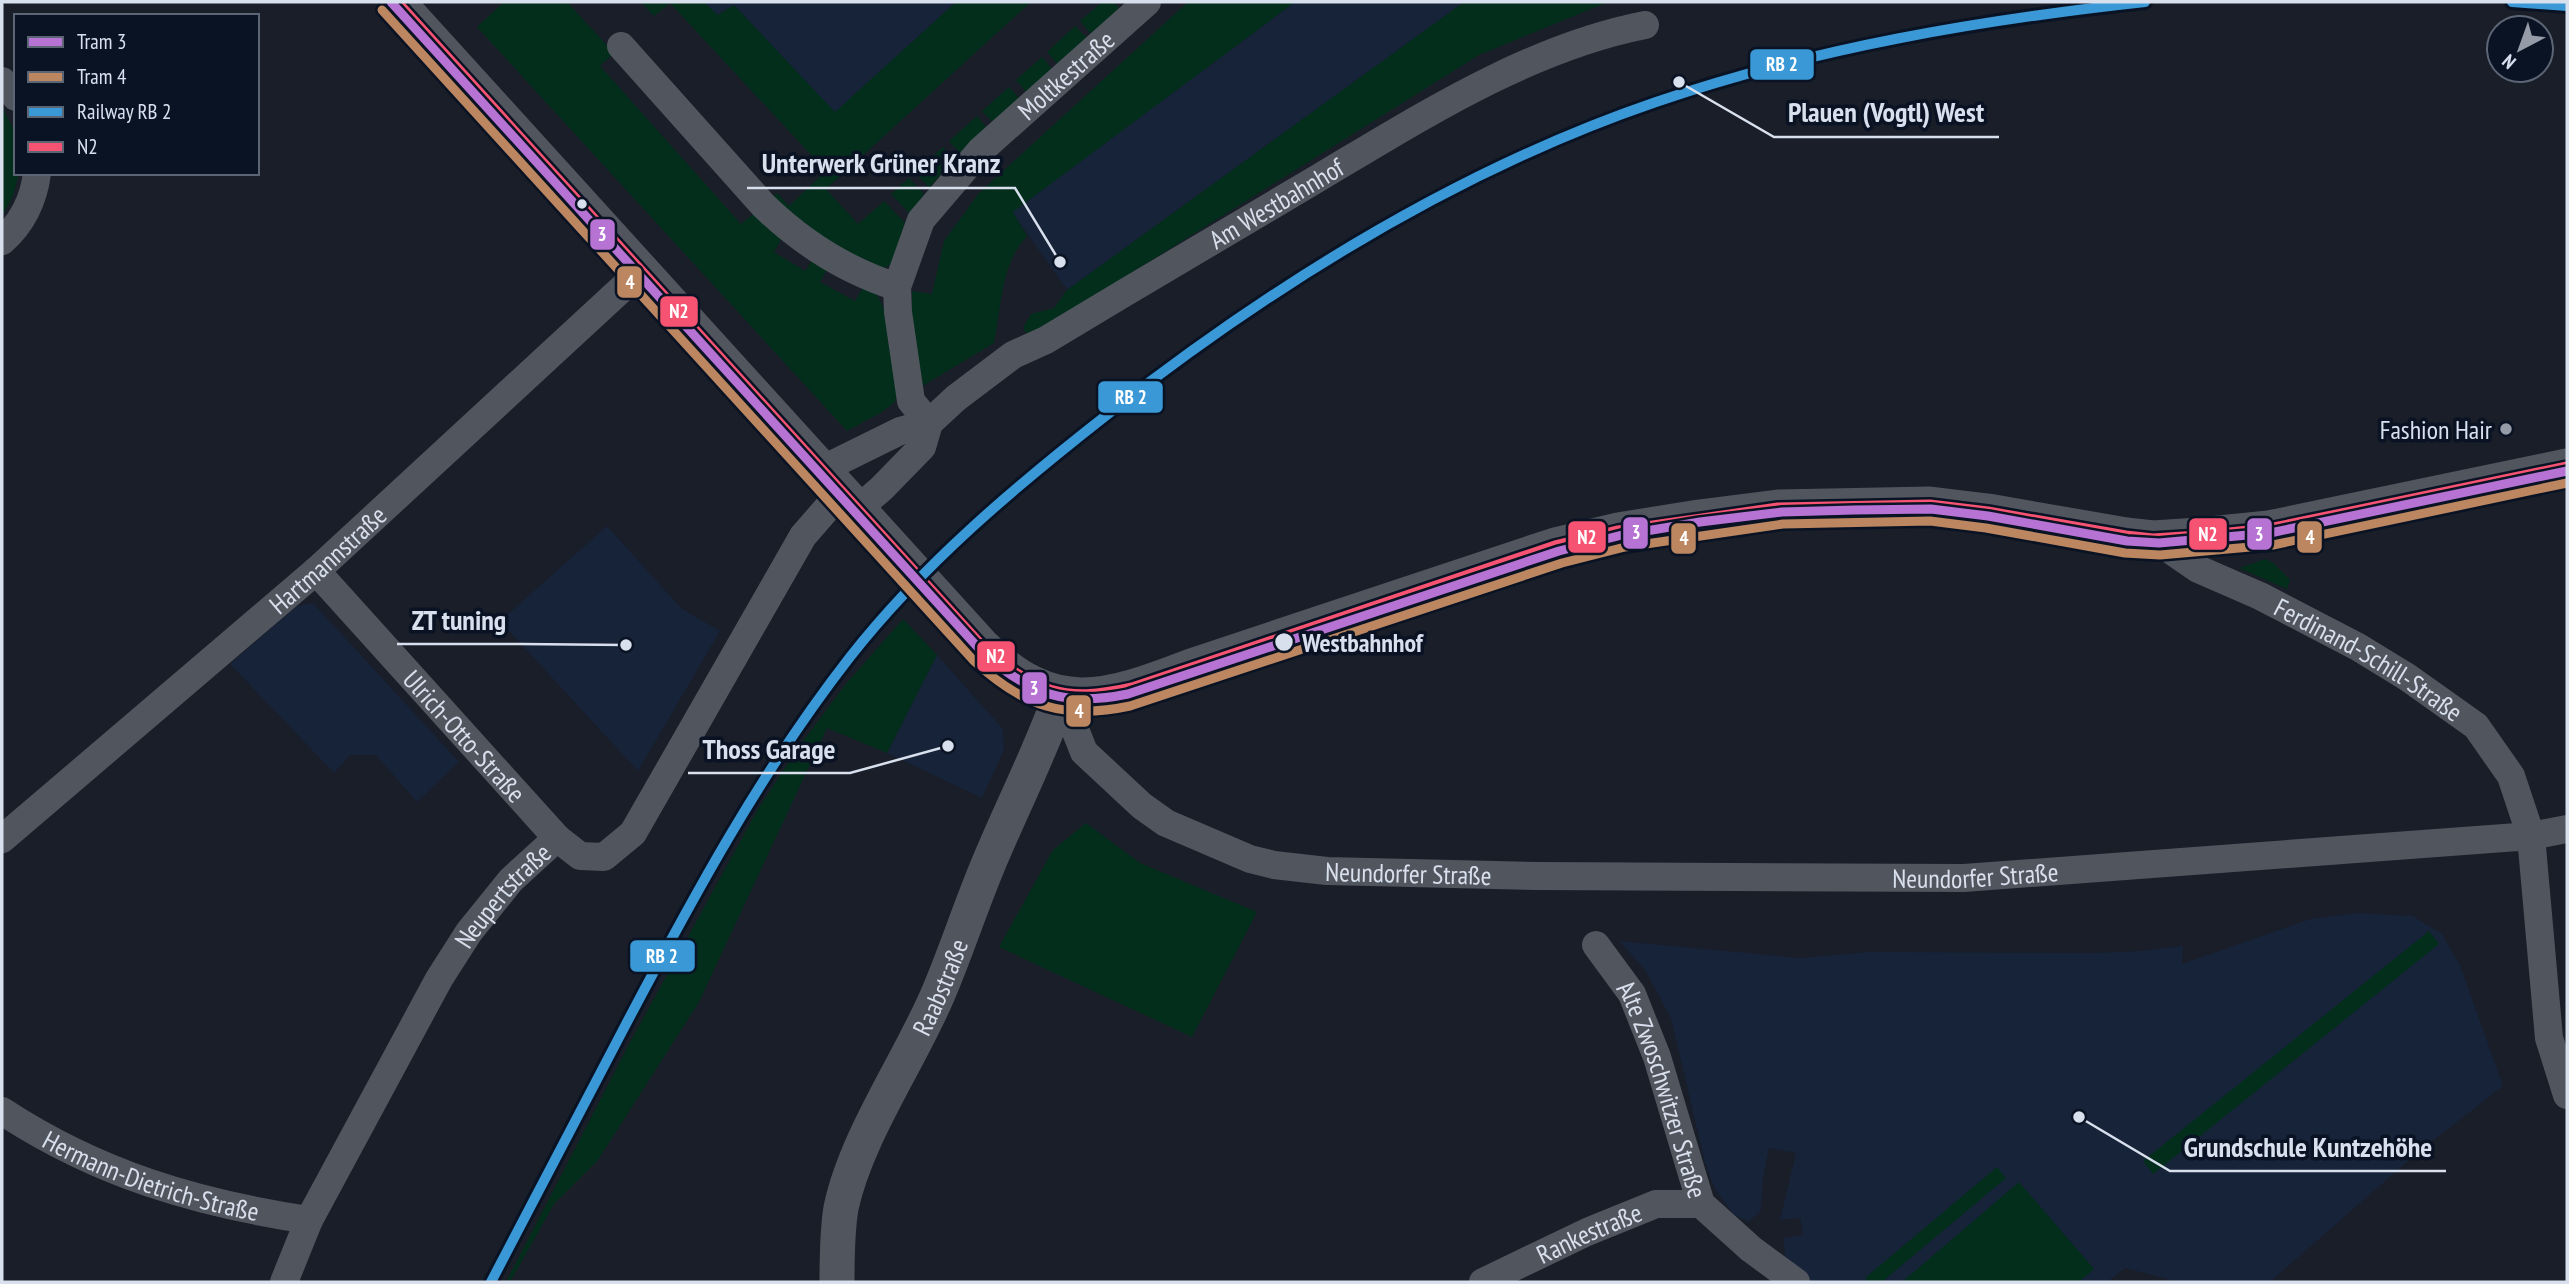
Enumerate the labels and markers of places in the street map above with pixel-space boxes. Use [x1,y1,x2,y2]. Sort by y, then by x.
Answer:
callout: Plauen (Vogtl) West [1774,88,1999,137]
callout: Unterwerk Grüner Kranz [747,139,1015,188]
unlabelled marker [575,197,589,211]
place label: Fashion Hair [2380,413,2492,446]
marker: Fashion Hair [2498,421,2514,437]
callout: ZT tuning [397,595,520,644]
place label: Westbahnhof [1301,626,1425,659]
marker: Westbahnhof [1273,631,1295,653]
callout: Thoss Garage [688,724,850,773]
callout: Grundschule Kuntzehöhe [2170,1122,2446,1171]

